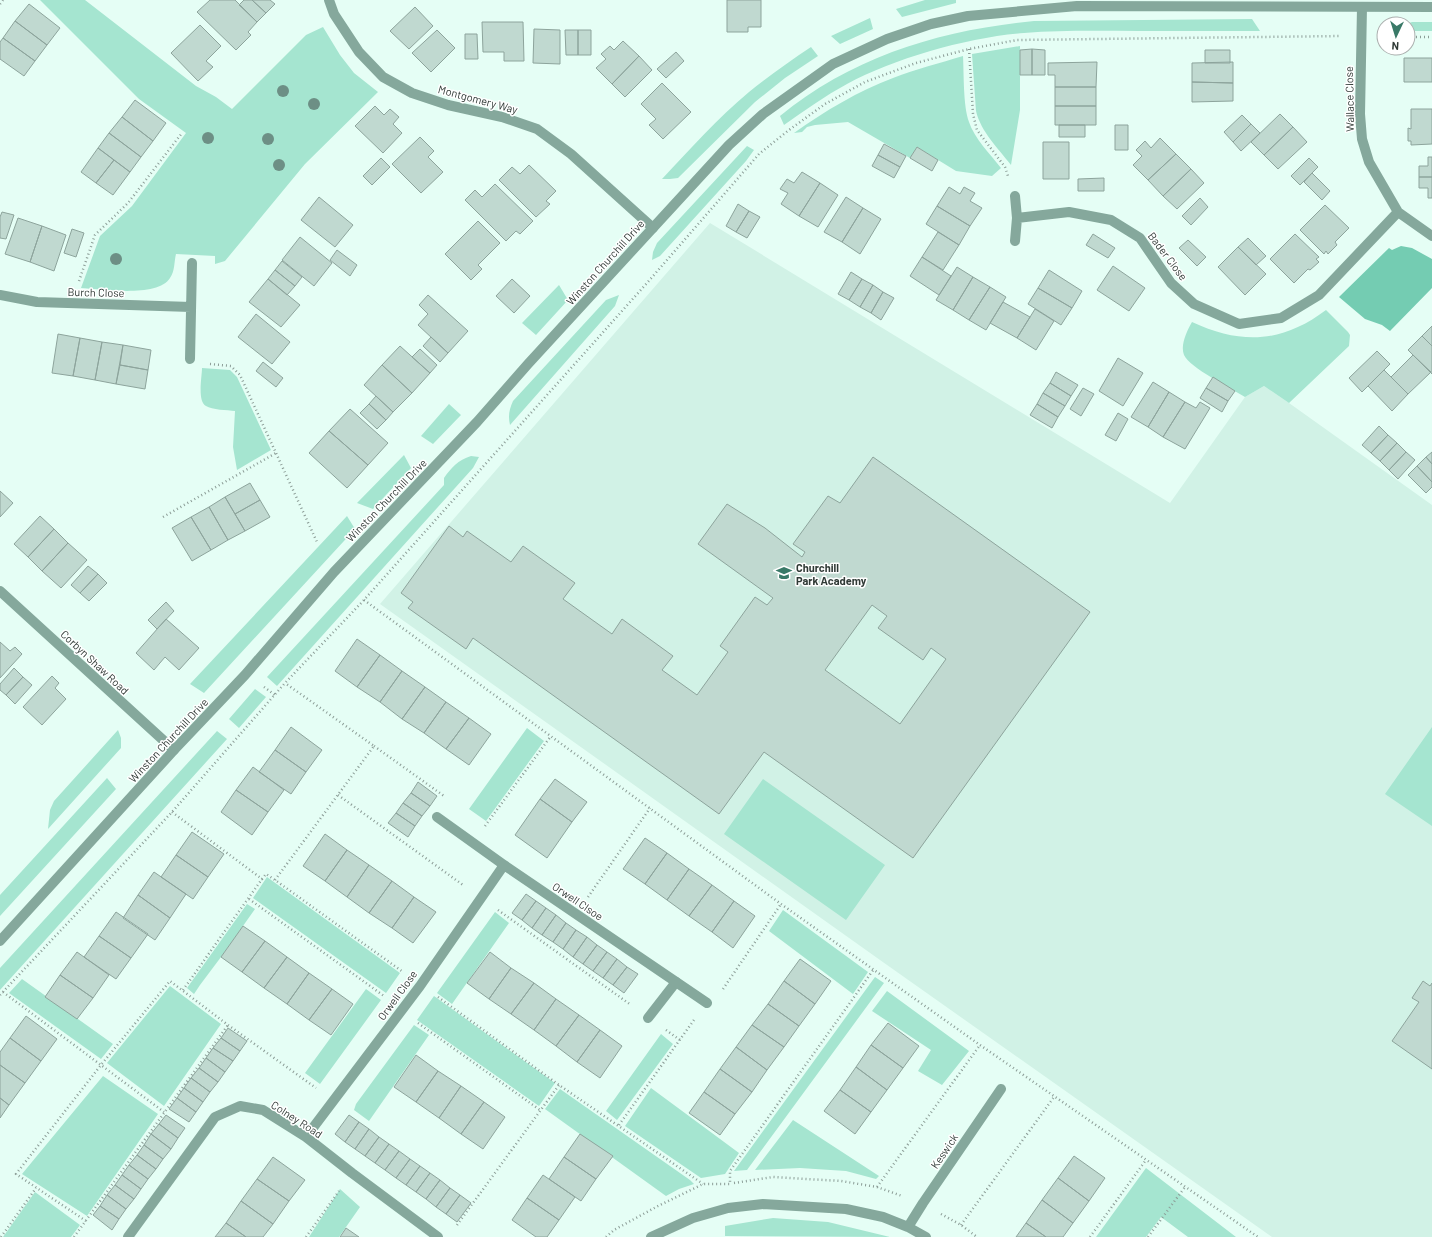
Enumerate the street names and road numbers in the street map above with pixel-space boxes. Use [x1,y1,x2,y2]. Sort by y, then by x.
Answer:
street label: Wallace Close [1342,66,1356,132]
street label: Montgomery Way [437,82,519,116]
street label: Winston Churchill Drive [563,217,647,307]
street label: Bader Close [1146,229,1190,283]
street label: Burch Close [67,285,125,299]
street label: Winston Churchill Drive [343,456,429,544]
street label: Corbyn Shaw Road [58,627,132,697]
street label: Winston Churchill Drive [126,695,210,785]
street label: Orwell Clsoe [550,879,606,923]
street label: Orwell Close [375,967,419,1022]
street label: Colney Road [269,1098,325,1140]
street label: Keswick [928,1131,961,1171]

